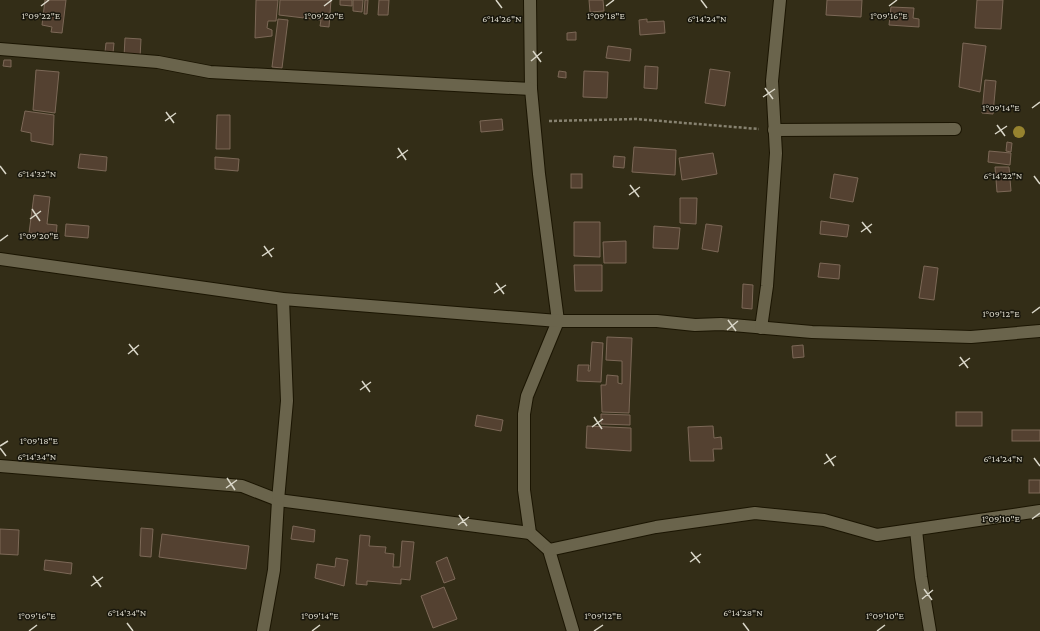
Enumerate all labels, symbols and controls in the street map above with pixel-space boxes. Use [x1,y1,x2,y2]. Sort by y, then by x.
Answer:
text: 1°09'22"E [22,10,61,21]
text: 1°09'20"E [304,10,344,21]
text: 1°09'18"E [587,10,625,21]
text: 1°09'16"E [870,10,908,21]
text: 6°14'26"N [482,13,522,24]
text: 6°14'24"N [687,13,727,24]
text: 1°09'14"E [982,102,1020,113]
text: 6°14'32"N [18,168,57,179]
text: 6°14'22"N [984,170,1023,181]
text: 1°09'20"E [19,230,59,241]
text: 1°09'12"E [982,308,1020,319]
text: 1°09'18"E [20,435,58,446]
text: 6°14'34"N [18,451,57,462]
text: 6°14'24"N [983,453,1023,464]
text: 1°09'10"E [982,513,1021,524]
text: 6°14'34"N [108,607,147,618]
text: 6°14'28"N [723,607,763,618]
text: 1°09'16"E [18,610,56,621]
text: 1°09'14"E [301,610,339,621]
text: 1°09'12"E [584,610,622,621]
text: 1°09'10"E [866,610,905,621]

